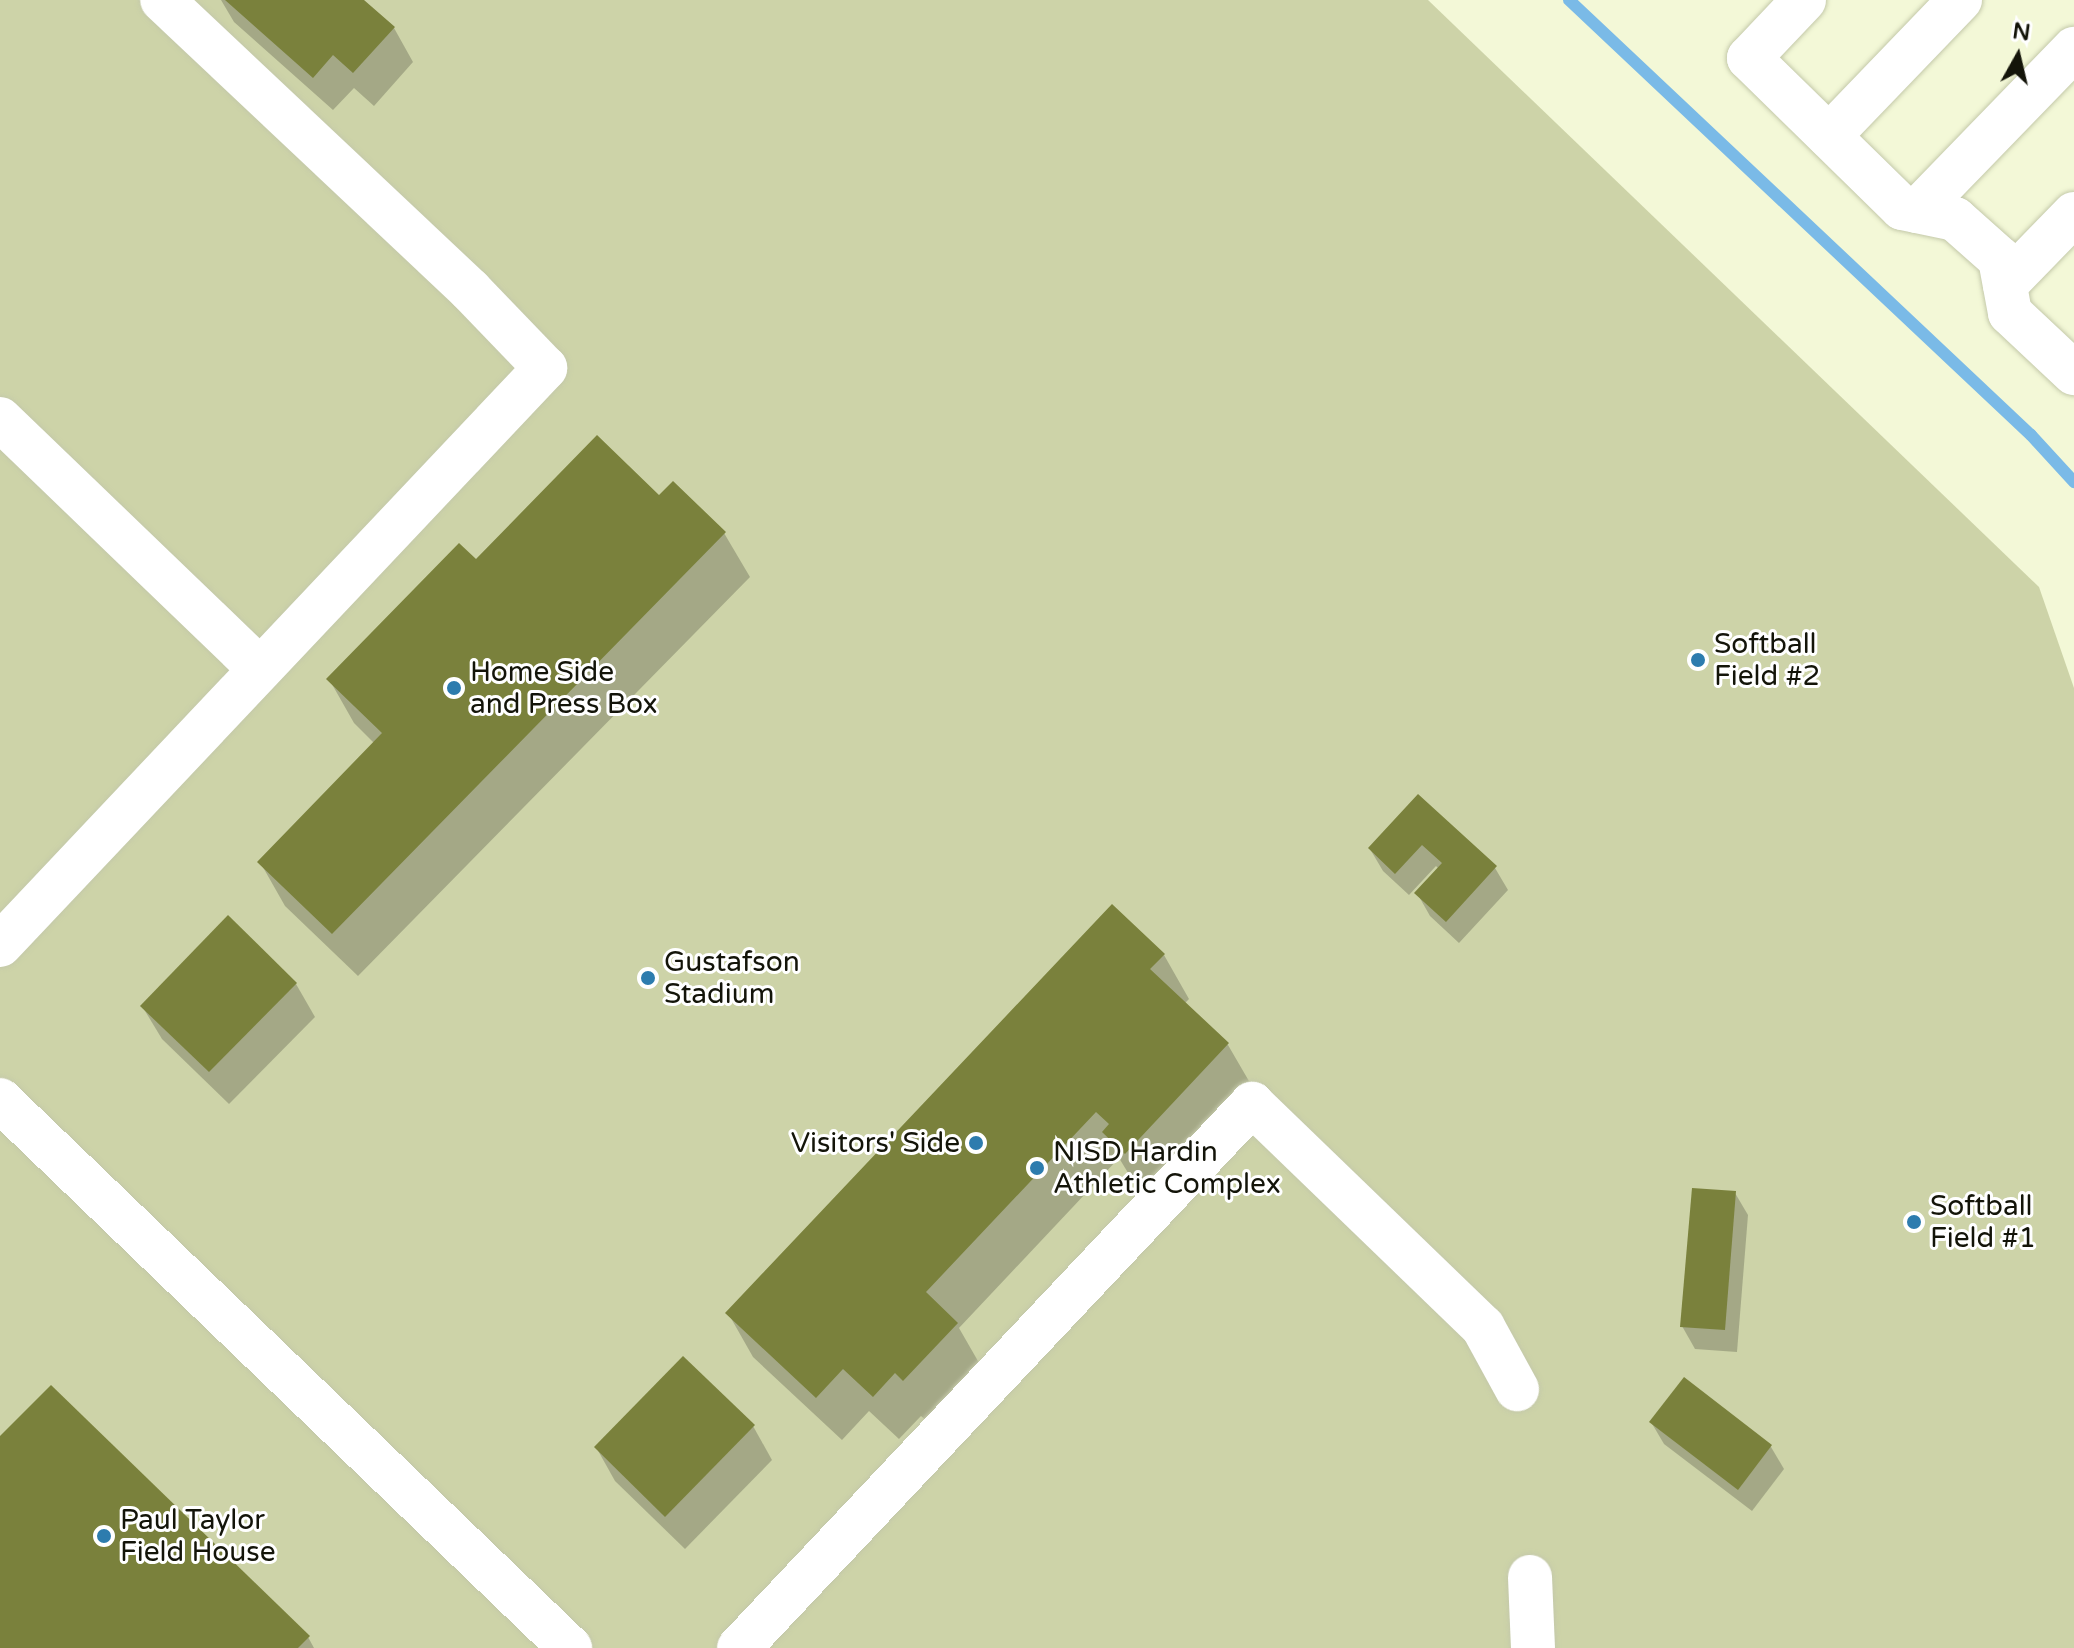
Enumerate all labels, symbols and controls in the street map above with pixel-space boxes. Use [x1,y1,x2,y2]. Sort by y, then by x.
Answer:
north arrow [1978,16,2058,96]
text: N [2011,18,2032,46]
place label: Softball Field #2 [1714,627,1820,693]
marker: Softball Field #2 [1689,651,1707,669]
place label: Home Side and Press Box [470,655,658,721]
marker: Home Side and Press Box [445,679,463,697]
place label: Gustafson Stadium [664,945,800,1011]
marker: Gustafson Stadium [639,969,657,987]
place label: Visitors' Side [791,1126,960,1160]
marker: Visitors' Side [967,1134,985,1152]
place label: NISD Hardin Athletic Complex [1053,1135,1281,1201]
marker: NISD Hardin Athletic Complex [1028,1159,1046,1177]
place label: Softball Field #1 [1930,1189,2036,1255]
marker: Softball Field #1 [1905,1213,1923,1231]
place label: Paul Taylor Field House [120,1503,276,1569]
marker: Paul Taylor Field House [95,1527,113,1545]

